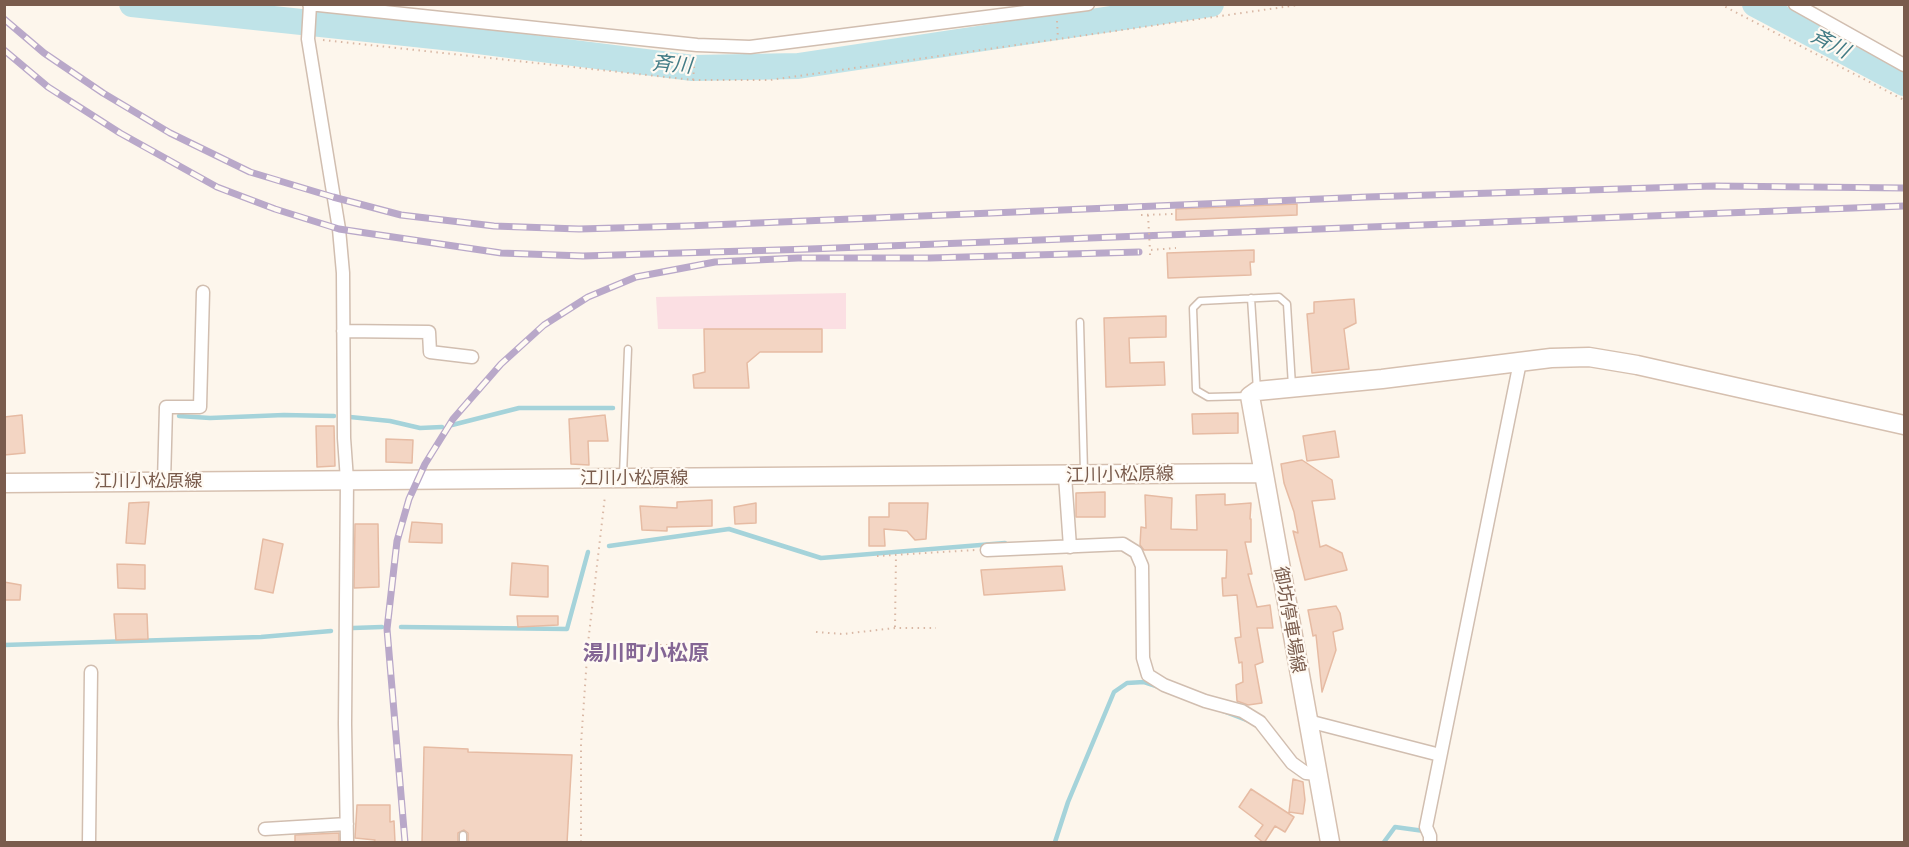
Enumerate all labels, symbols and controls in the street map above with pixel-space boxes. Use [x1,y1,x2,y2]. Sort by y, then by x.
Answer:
water label: 斉川 [1807,24,1853,64]
water label: 斉川 [651,51,693,79]
street label: 江川小松原線 [1066,463,1174,487]
street label: 江川小松原線 [580,468,688,490]
street label: 江川小松原線 [94,471,202,493]
street label: 御坊停車場線 [1269,565,1309,675]
district label: 湯川町小松原 [583,641,709,667]

